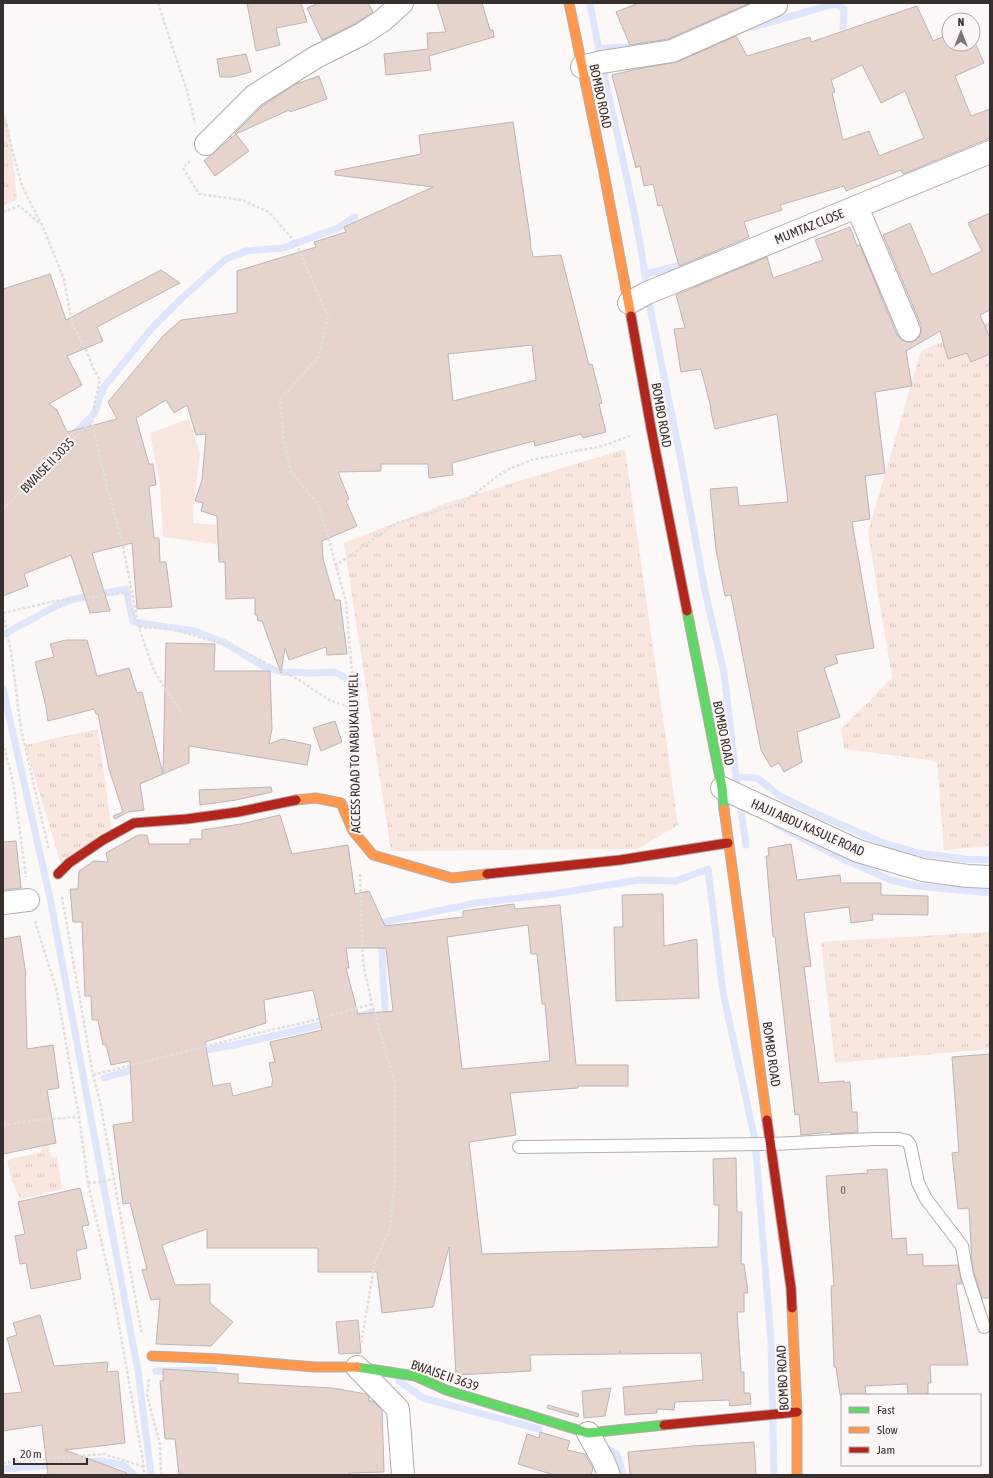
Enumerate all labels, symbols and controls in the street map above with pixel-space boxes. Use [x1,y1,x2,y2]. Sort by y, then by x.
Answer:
north arrow [941,12,981,52]
text: N [958,16,964,28]
street label: BOMBO ROAD [586,62,615,130]
street label: MUMTAZ CLOSE [772,206,846,247]
street label: BOMBO ROAD [648,381,675,449]
street label: BWAISE II 3035 [17,435,77,496]
street label: ACCESS ROAD TO NABUKALU WELL [346,673,363,833]
street label: BOMBO ROAD [710,699,737,767]
street label: HAJJI ABDU KASULE ROAD [749,796,867,859]
street label: BOMBO ROAD [760,1021,783,1088]
house number: 0 [840,1184,846,1196]
street label: BOMBO ROAD [773,1345,792,1411]
street label: BWAISE II 3639 [409,1357,481,1394]
legend [841,1394,981,1466]
text: Fast [877,1403,895,1417]
text: Slow [877,1423,898,1437]
scale bar [14,1440,87,1466]
text: Jam [877,1443,895,1457]
text: 20 m [20,1447,42,1461]

